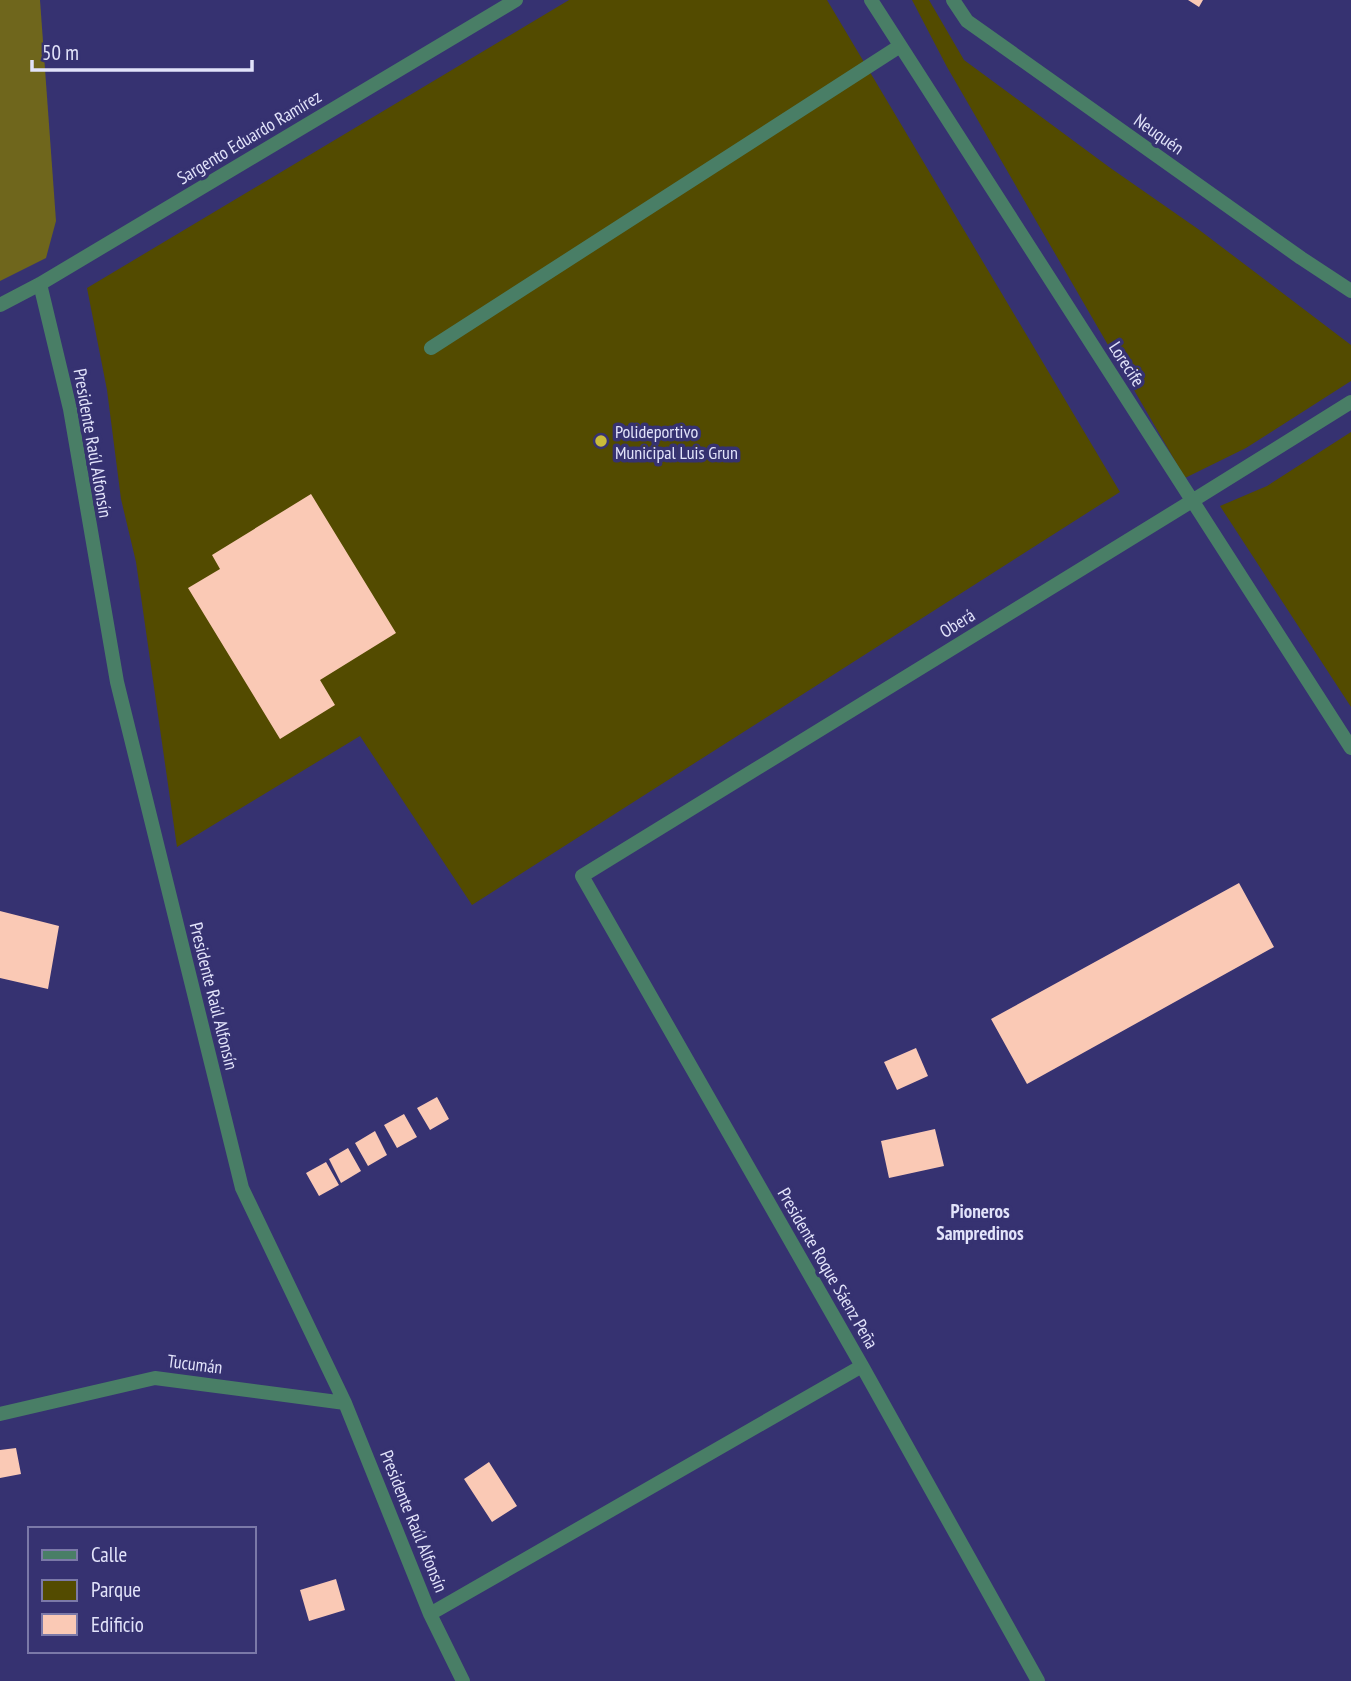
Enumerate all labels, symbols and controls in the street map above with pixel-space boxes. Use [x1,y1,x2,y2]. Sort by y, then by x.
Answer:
scale bar [32,28,252,72]
text: 50 m [42,39,79,66]
street label: Sargento Eduardo Ramírez [173,85,325,189]
street label: Neuquén [1130,109,1188,159]
street label: Lorecife [1104,337,1150,391]
street label: Presidente Raúl Alfonsín [69,367,117,519]
place label: Polideportivo Municipal Luis Grun [615,420,738,464]
marker: Polideportivo Municipal Luis Grun [593,433,609,449]
street label: Oberá [935,603,979,643]
street label: Presidente Raúl Alfonsín [185,920,243,1072]
street label: Presidente Roque Sáenz Peña [773,1183,883,1353]
district label: Pioneros Sampredinos [936,1199,1024,1245]
street label: Tucumán [166,1349,224,1379]
street label: Presidente Raúl Alfonsín [375,1447,453,1595]
legend [28,1527,256,1653]
text: Calle [91,1541,127,1568]
text: Parque [91,1576,141,1603]
text: Edificio [91,1611,144,1638]

